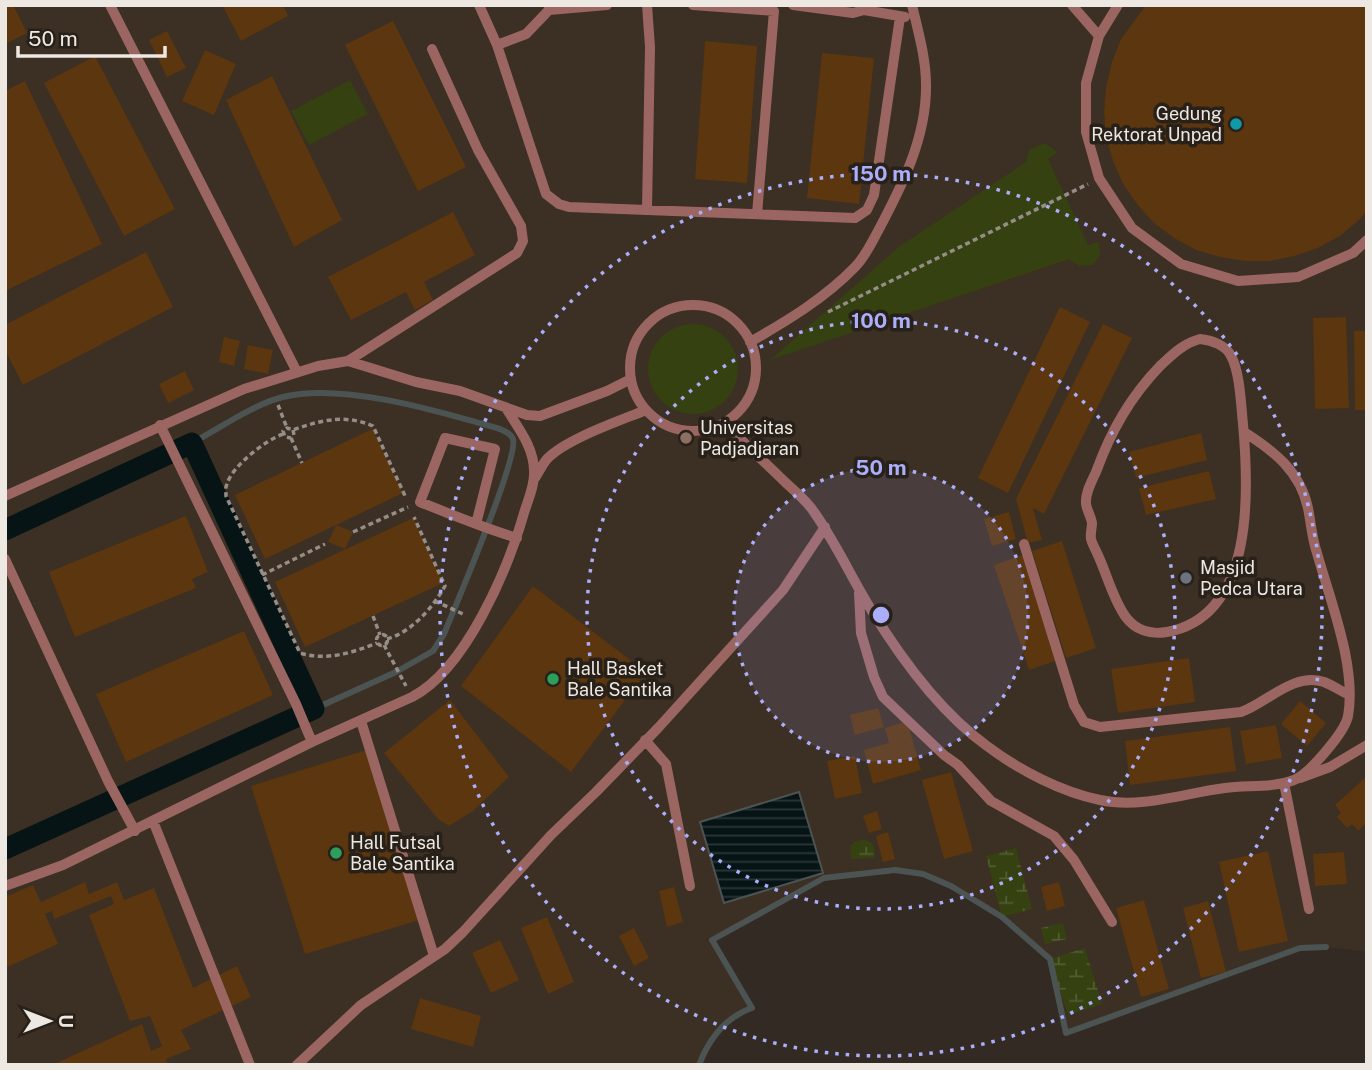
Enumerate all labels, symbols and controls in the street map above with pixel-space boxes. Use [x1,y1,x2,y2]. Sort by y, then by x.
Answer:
scale bar [18,14,164,58]
text: 50 m [28,26,78,51]
place label: Gedung Rektorat Unpad [1091,103,1222,145]
marker: Gedung Rektorat Unpad [1228,116,1244,132]
text: 150 m [851,161,911,186]
text: 100 m [851,308,911,333]
place label: Universitas Padjadjaran [700,417,799,459]
marker: Universitas Padjadjaran [678,430,694,446]
text: 50 m [855,455,907,480]
place label: Masjid Pedca Utara [1200,557,1303,599]
marker: Masjid Pedca Utara [1178,570,1194,586]
centre of rings [869,603,893,627]
place label: Hall Basket Bale Santika [567,658,672,700]
marker: Hall Basket Bale Santika [545,671,561,687]
place label: Hall Futsal Bale Santika [350,832,455,874]
marker: Hall Futsal Bale Santika [328,845,344,861]
north arrow [14,986,84,1056]
text: U [55,1014,77,1028]

